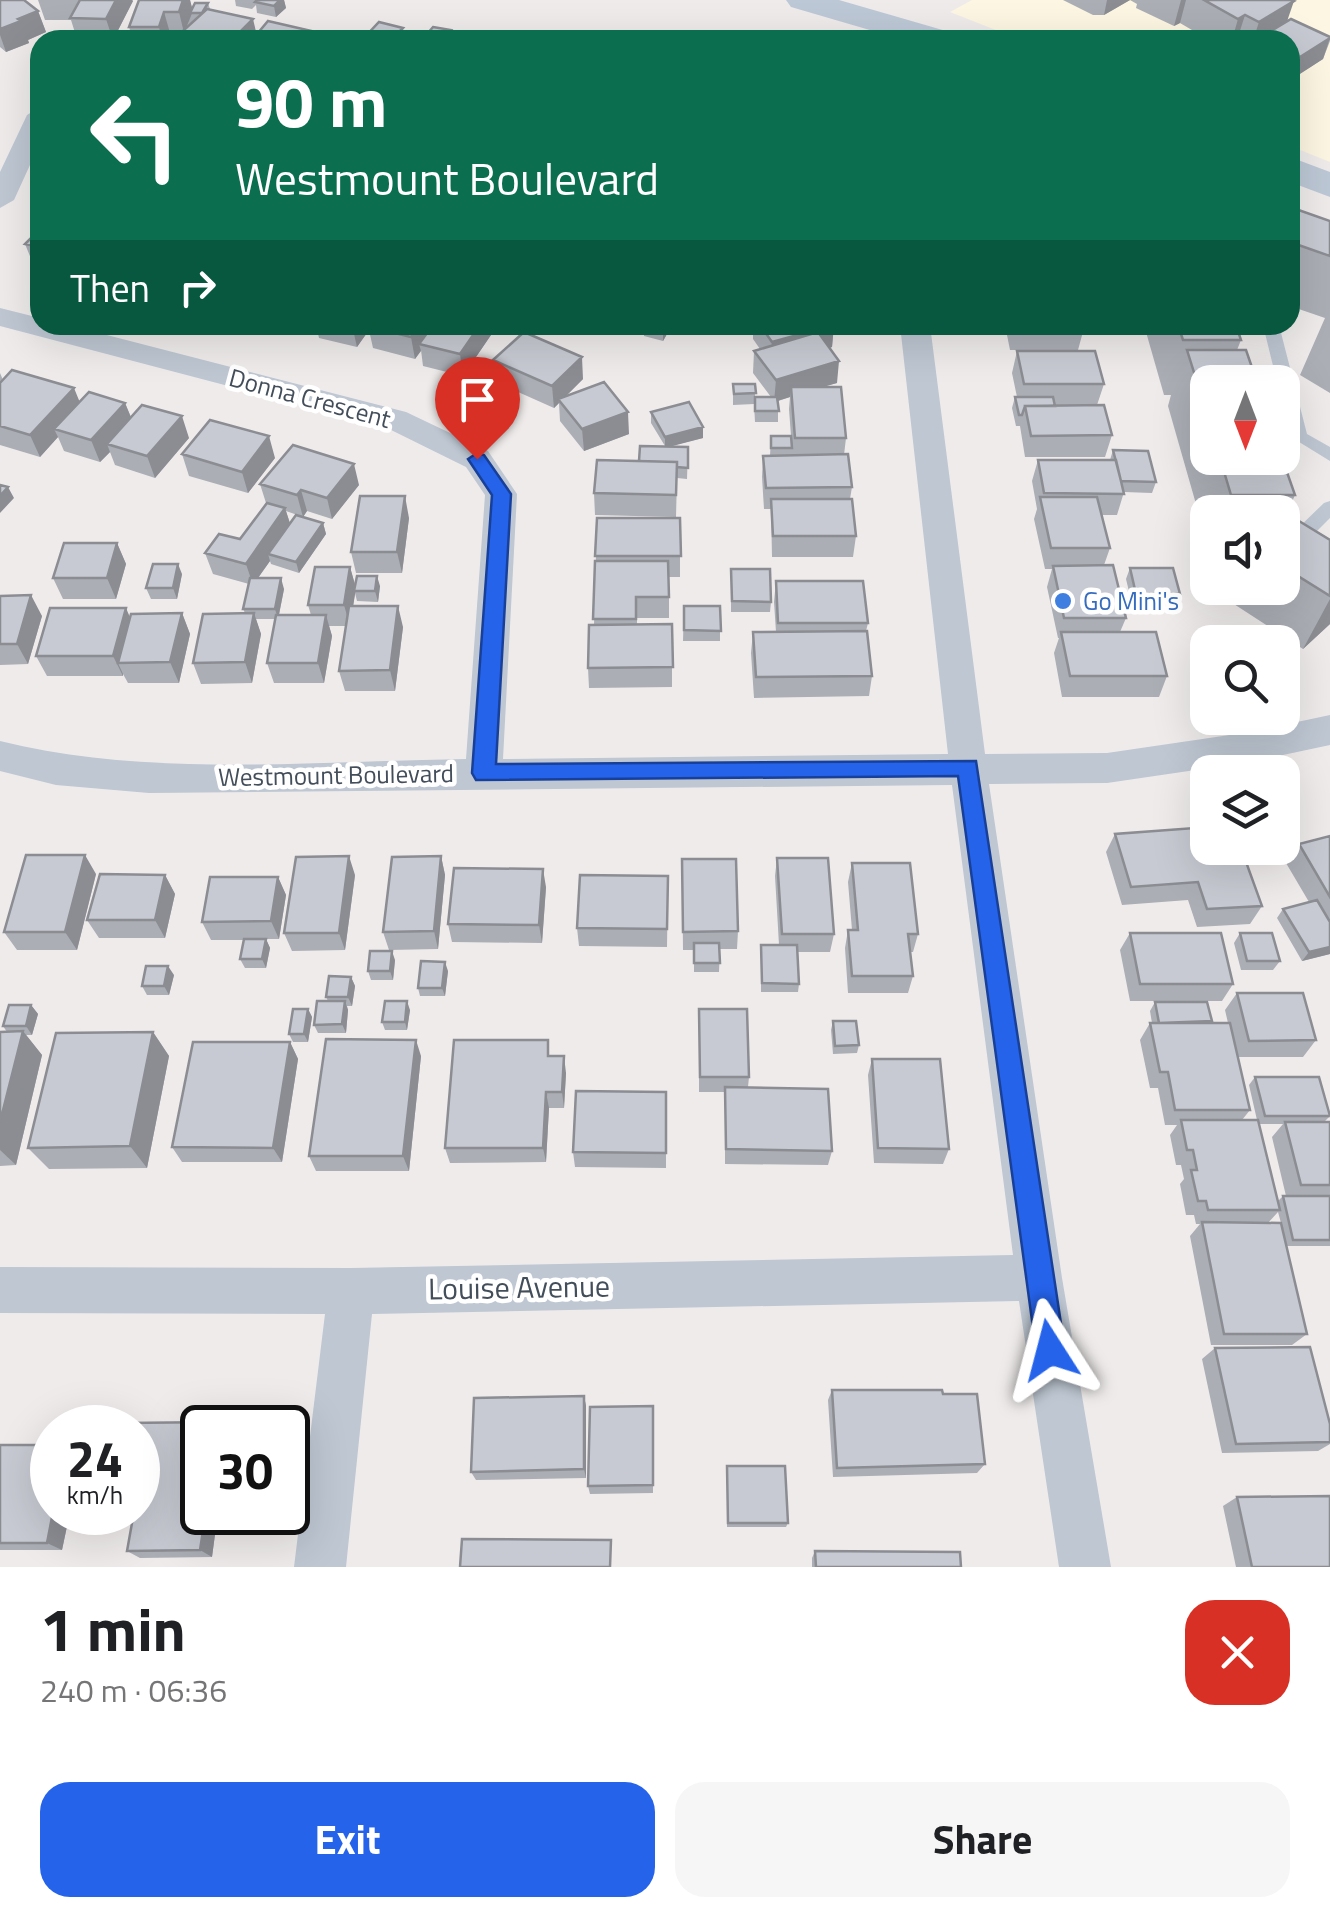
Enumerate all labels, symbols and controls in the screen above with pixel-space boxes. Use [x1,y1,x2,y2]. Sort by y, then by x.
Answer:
text: 90 m [235,48,388,154]
icon: left [70,70,200,200]
text: Westmount Boulevard [235,144,659,212]
text: Then [70,259,150,317]
icon: right [170,260,225,315]
pin [435,357,520,460]
street label: Donna Crescent [225,358,395,438]
north arrow [1190,365,1300,475]
map controls [1190,365,1300,865]
icon: arrive [450,372,505,427]
button: sound [1190,495,1300,605]
place label: Go Mini's [1083,582,1179,620]
marker: Go Mini's [1052,590,1074,612]
button: search [1190,625,1300,735]
street label: Westmount Boulevard [218,754,454,796]
button: layers [1190,755,1300,865]
street label: Louise Avenue [428,1262,610,1312]
position arrow [998,1298,1102,1402]
speed limit sign: 30 [180,1405,310,1535]
text: 24 [67,1420,123,1496]
text: km/h [67,1476,123,1514]
text: 1 min [40,1583,186,1674]
button: close [1185,1600,1290,1705]
text: 240 m · 06:36 [40,1666,227,1714]
button: Exit [40,1782,655,1897]
button: Share [675,1782,1290,1897]

